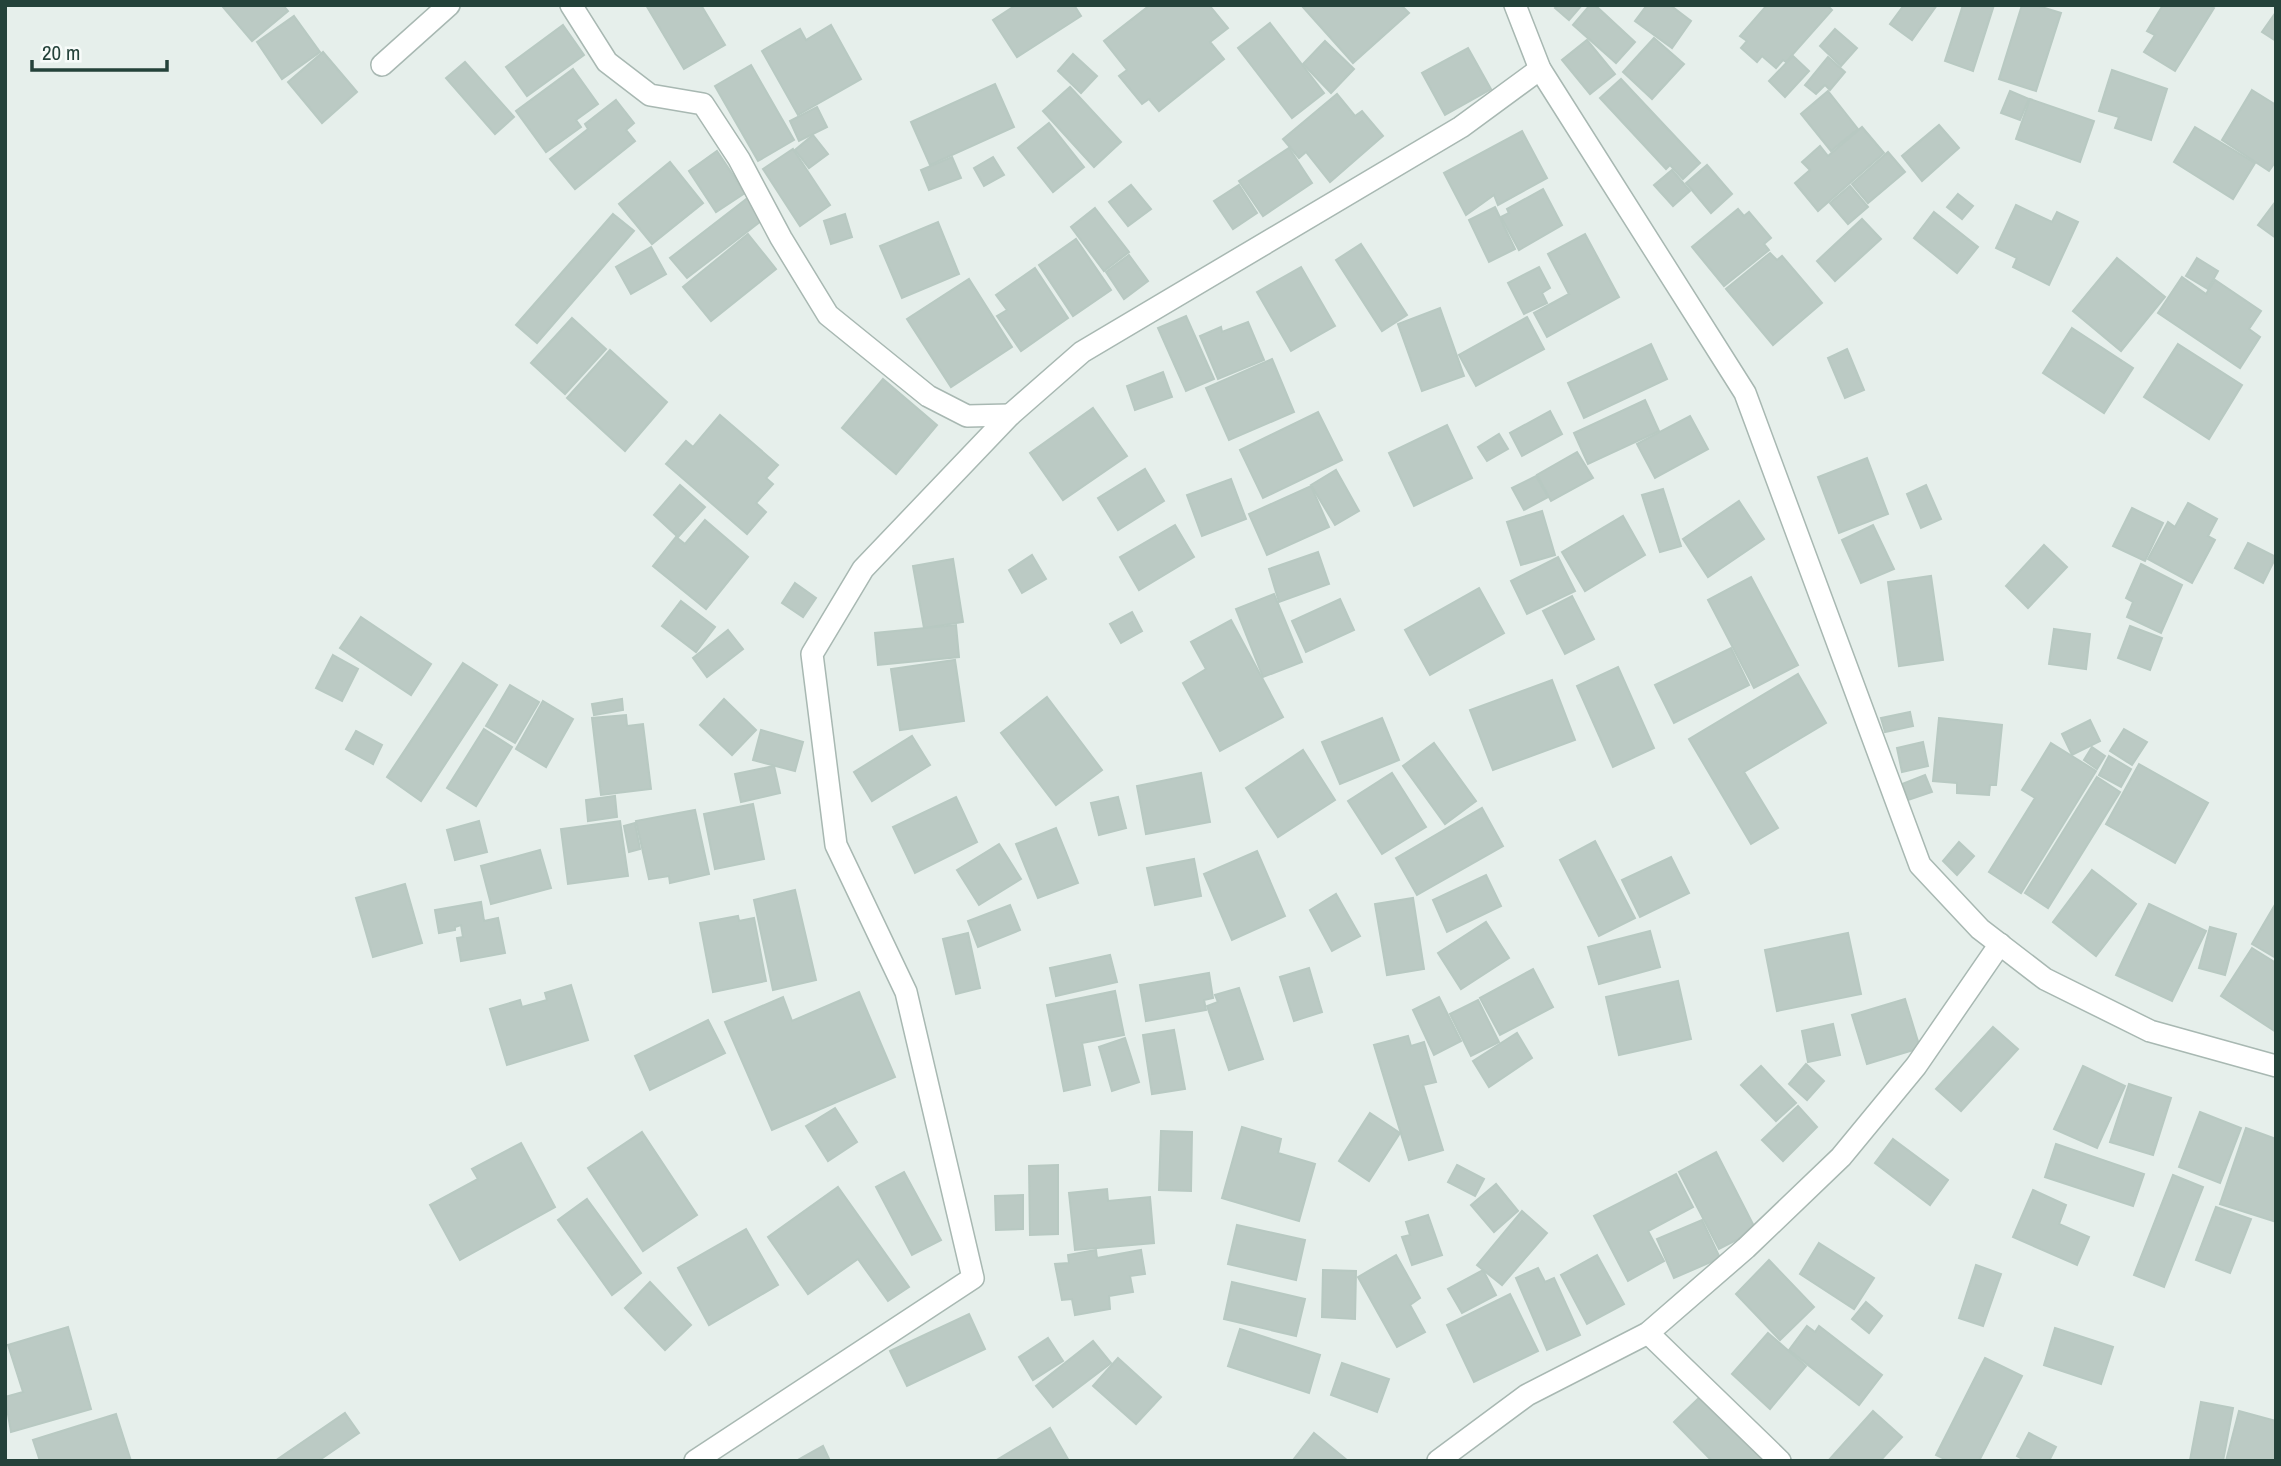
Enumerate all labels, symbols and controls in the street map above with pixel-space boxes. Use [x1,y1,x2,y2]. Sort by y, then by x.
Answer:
scale bar [32,28,166,72]
text: 20 m [42,38,80,67]

